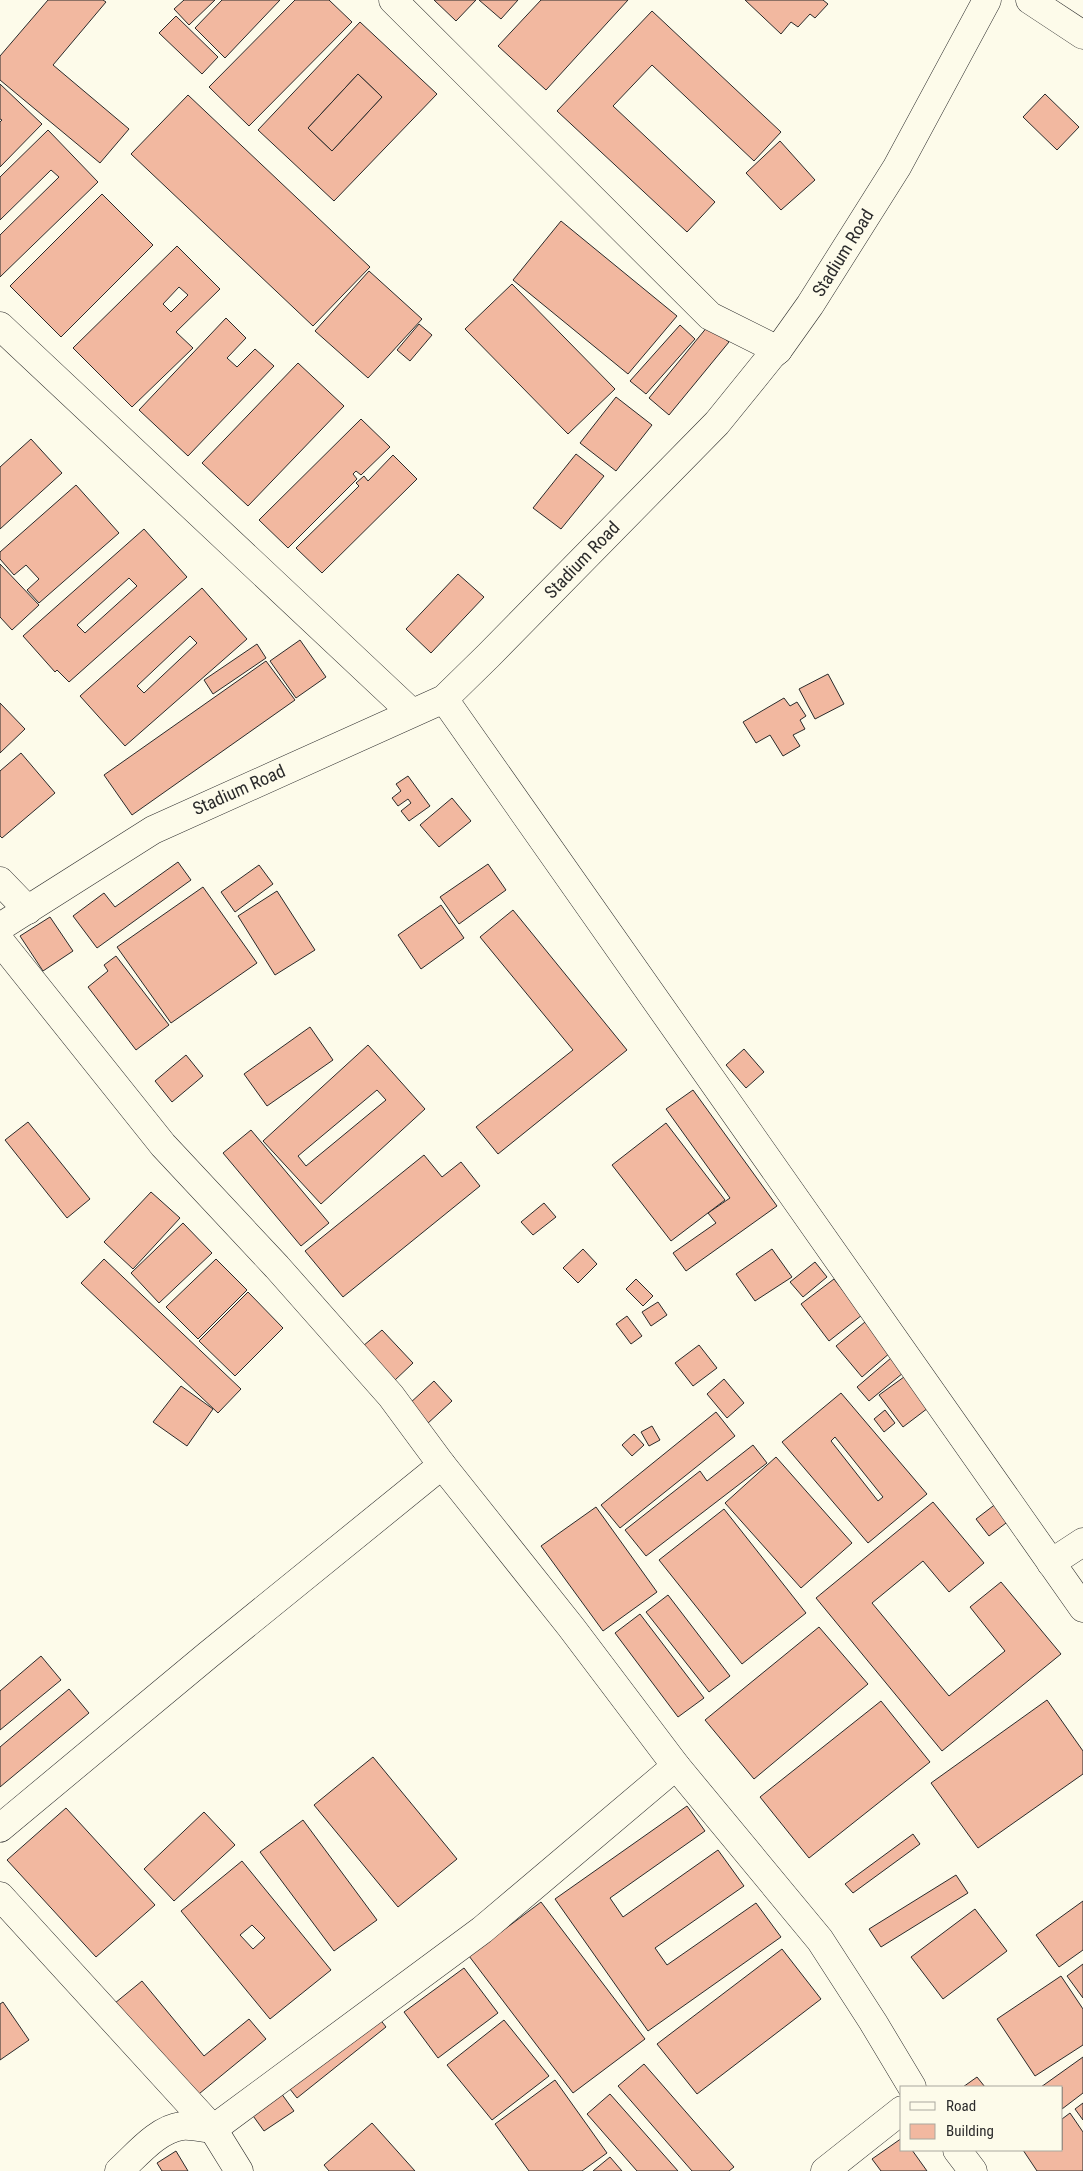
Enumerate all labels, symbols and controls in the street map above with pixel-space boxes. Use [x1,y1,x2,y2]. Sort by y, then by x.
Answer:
street label: Stadium Road [807,205,878,300]
street label: Stadium Road [540,517,624,603]
street label: Stadium Road [189,760,288,819]
legend [900,2086,1063,2151]
text: Road [946,2097,976,2115]
text: Building [946,2122,994,2140]

